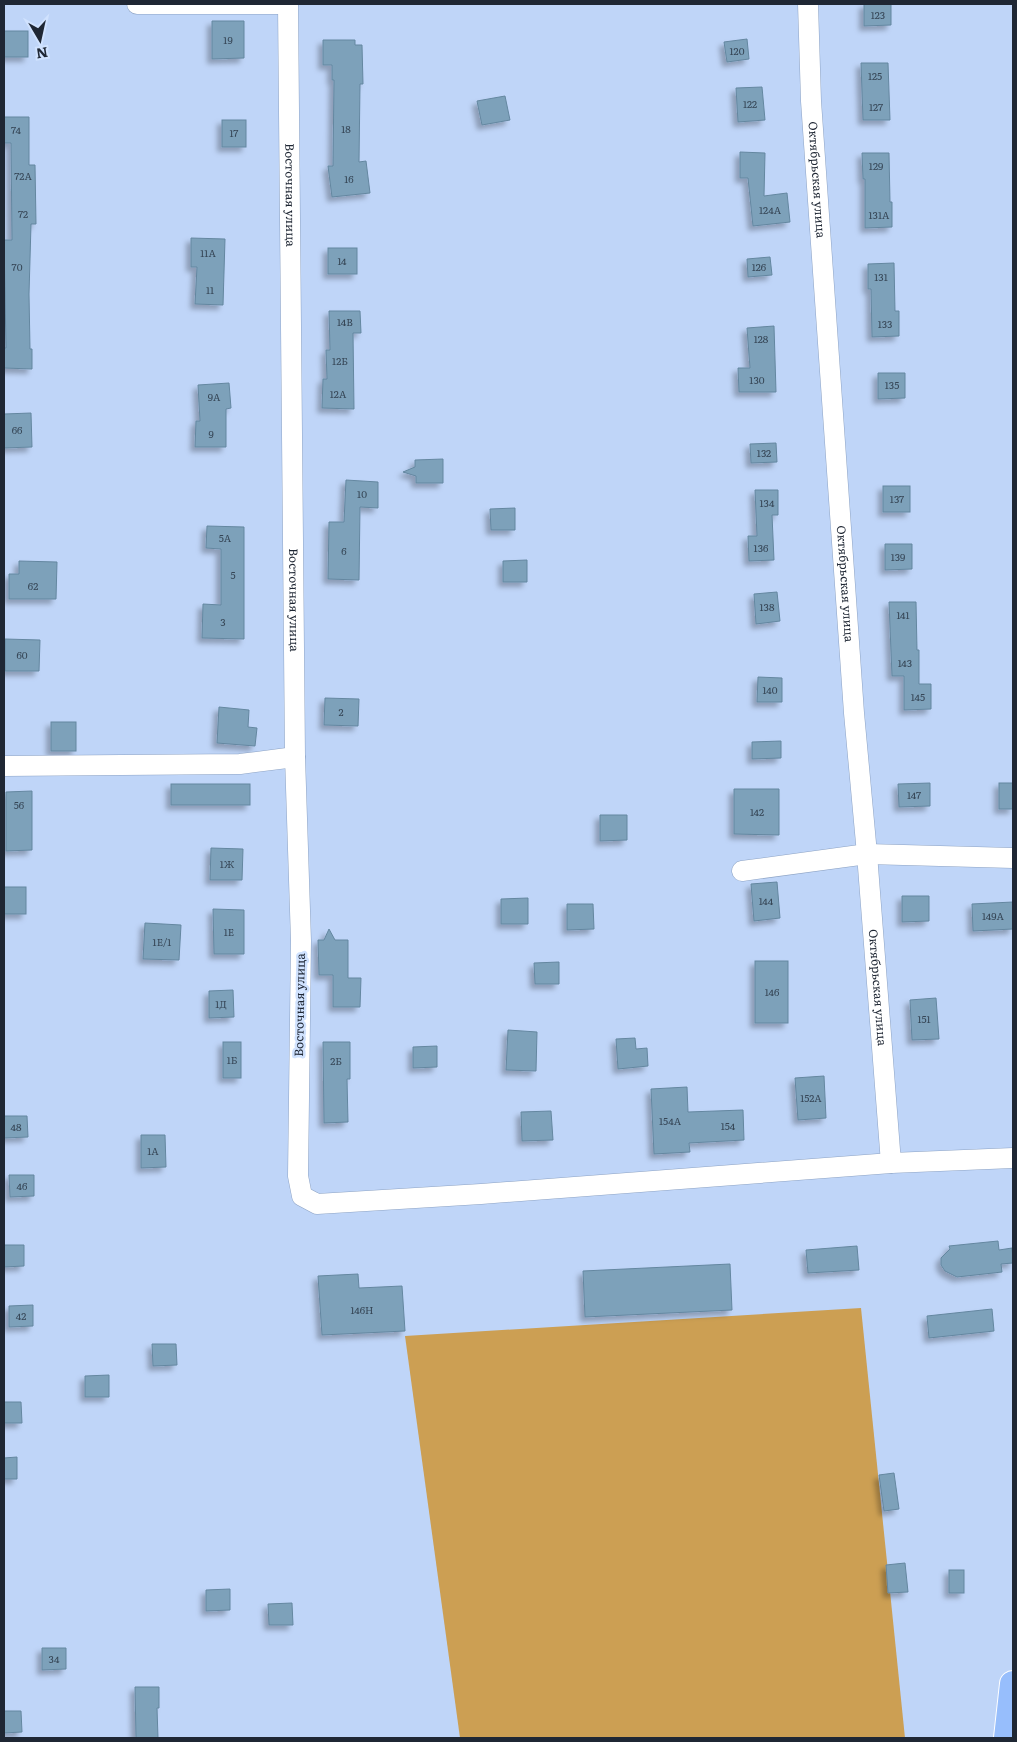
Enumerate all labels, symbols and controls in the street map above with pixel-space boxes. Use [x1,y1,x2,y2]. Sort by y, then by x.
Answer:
house number: 123 [871,7,885,22]
north arrow [15,15,65,65]
house number: 19 [223,32,233,47]
text: N [35,43,50,65]
house number: 120 [730,43,745,58]
house number: 125 [868,68,882,83]
house number: 122 [743,96,757,111]
house number: 127 [869,99,883,114]
house number: 18 [341,121,351,136]
street label: Октябрьская улица [804,121,831,239]
house number: 74 [11,122,21,137]
house number: 17 [230,125,238,140]
street label: Восточная улица [281,143,300,247]
house number: 129 [869,158,883,173]
house number: 72А [14,168,32,183]
house number: 16 [344,171,354,186]
house number: 124А [759,202,782,217]
house number: 72 [18,206,28,221]
house number: 131А [869,207,890,222]
house number: 11А [200,245,216,260]
house number: 14 [337,253,347,268]
house number: 70 [12,259,23,274]
house number: 126 [752,259,767,274]
house number: 131 [874,269,888,284]
house number: 11 [206,282,214,297]
house number: 14В [337,314,353,329]
house number: 133 [878,316,892,331]
house number: 128 [754,331,769,346]
house number: 12Б [332,353,348,368]
house number: 130 [749,372,765,387]
house number: 135 [885,377,899,392]
house number: 12А [330,386,347,401]
house number: 9А [208,389,221,404]
house number: 66 [12,422,23,437]
house number: 9 [208,426,214,441]
house number: 132 [757,445,771,460]
house number: 10 [357,486,367,501]
house number: 137 [890,491,904,506]
house number: 134 [760,495,775,510]
street label: Октябрьская улица [833,525,859,643]
house number: 5А [219,530,232,545]
house number: 136 [754,540,769,555]
house number: 6 [341,543,347,558]
street label: Восточная улица [285,548,304,652]
house number: 139 [891,549,905,564]
house number: 5 [230,567,236,582]
house number: 62 [28,578,38,593]
house number: 138 [760,599,775,614]
house number: 141 [896,607,910,622]
house number: 3 [220,614,226,629]
house number: 60 [16,647,28,662]
house number: 143 [898,655,912,670]
house number: 140 [763,682,778,697]
house number: 145 [911,689,925,704]
house number: 2 [338,704,344,719]
house number: 147 [907,787,921,802]
house number: 56 [14,797,25,812]
house number: 142 [750,804,764,819]
house number: 1Ж [220,856,235,871]
house number: 144 [759,893,774,908]
house number: 149А [982,908,1005,923]
house number: 1Е [224,924,234,939]
street label: Октябрьская улица [865,928,892,1047]
house number: 1Е/1 [153,934,171,949]
street label: Восточная улица [289,953,309,1057]
house number: 146 [765,984,780,999]
house number: 1Д [215,996,227,1011]
house number: 151 [917,1011,931,1026]
house number: 1Б [227,1052,238,1067]
house number: 2Б [330,1053,342,1068]
house number: 152А [800,1090,822,1105]
house number: 154А [659,1113,682,1128]
house number: 154 [721,1118,736,1133]
house number: 48 [10,1119,22,1134]
house number: 1А [147,1143,159,1158]
house number: 46 [17,1178,28,1193]
house number: 146Н [351,1302,373,1317]
house number: 42 [16,1308,26,1323]
house number: 34 [49,1651,60,1666]

